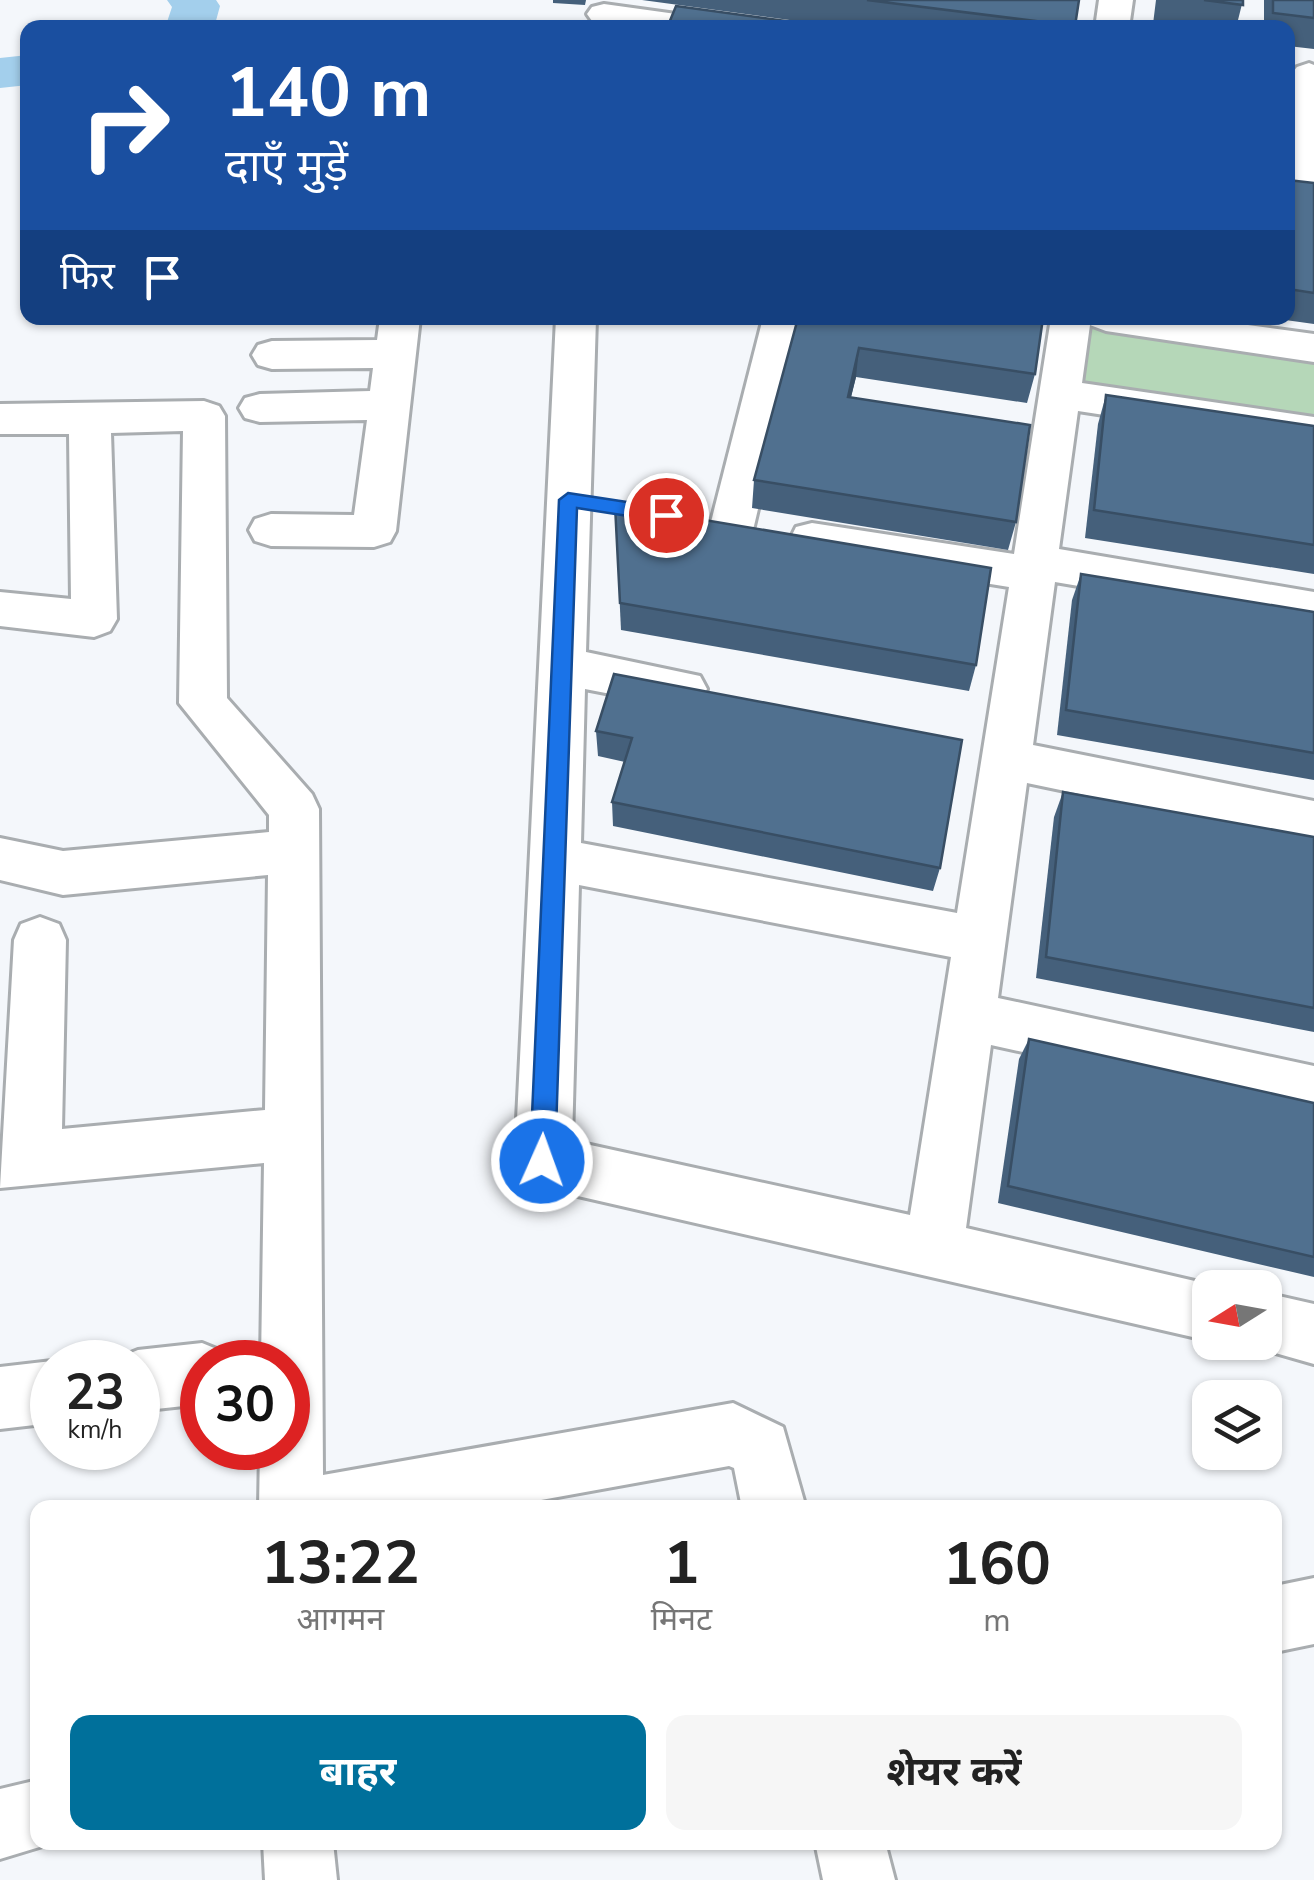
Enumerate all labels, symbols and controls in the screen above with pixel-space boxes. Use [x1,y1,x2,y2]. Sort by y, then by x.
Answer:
text: 140 m [225,45,431,141]
icon: right [60,60,190,190]
text: दाएँ मुड़ें [225,136,348,197]
icon: arrive [135,250,190,305]
text: फिर [60,251,115,302]
pin [624,473,709,558]
icon: arrive [639,488,694,543]
position arrow [490,1109,594,1213]
north arrow [1192,1270,1282,1360]
map controls [1192,1270,1282,1470]
speed limit sign: 30 [180,1340,310,1470]
text: 23 [65,1358,125,1427]
button: layers [1192,1380,1282,1470]
text: km/h [67,1413,123,1447]
text: 13:22 [261,1522,420,1604]
text: 1 [663,1522,699,1604]
text: 160 [943,1523,1051,1605]
text: आगमन [297,1598,384,1641]
text: मिनट [651,1598,712,1641]
text: m [983,1599,1011,1642]
button: बाहर [70,1715,646,1830]
button: शेयर करें [666,1715,1242,1830]

